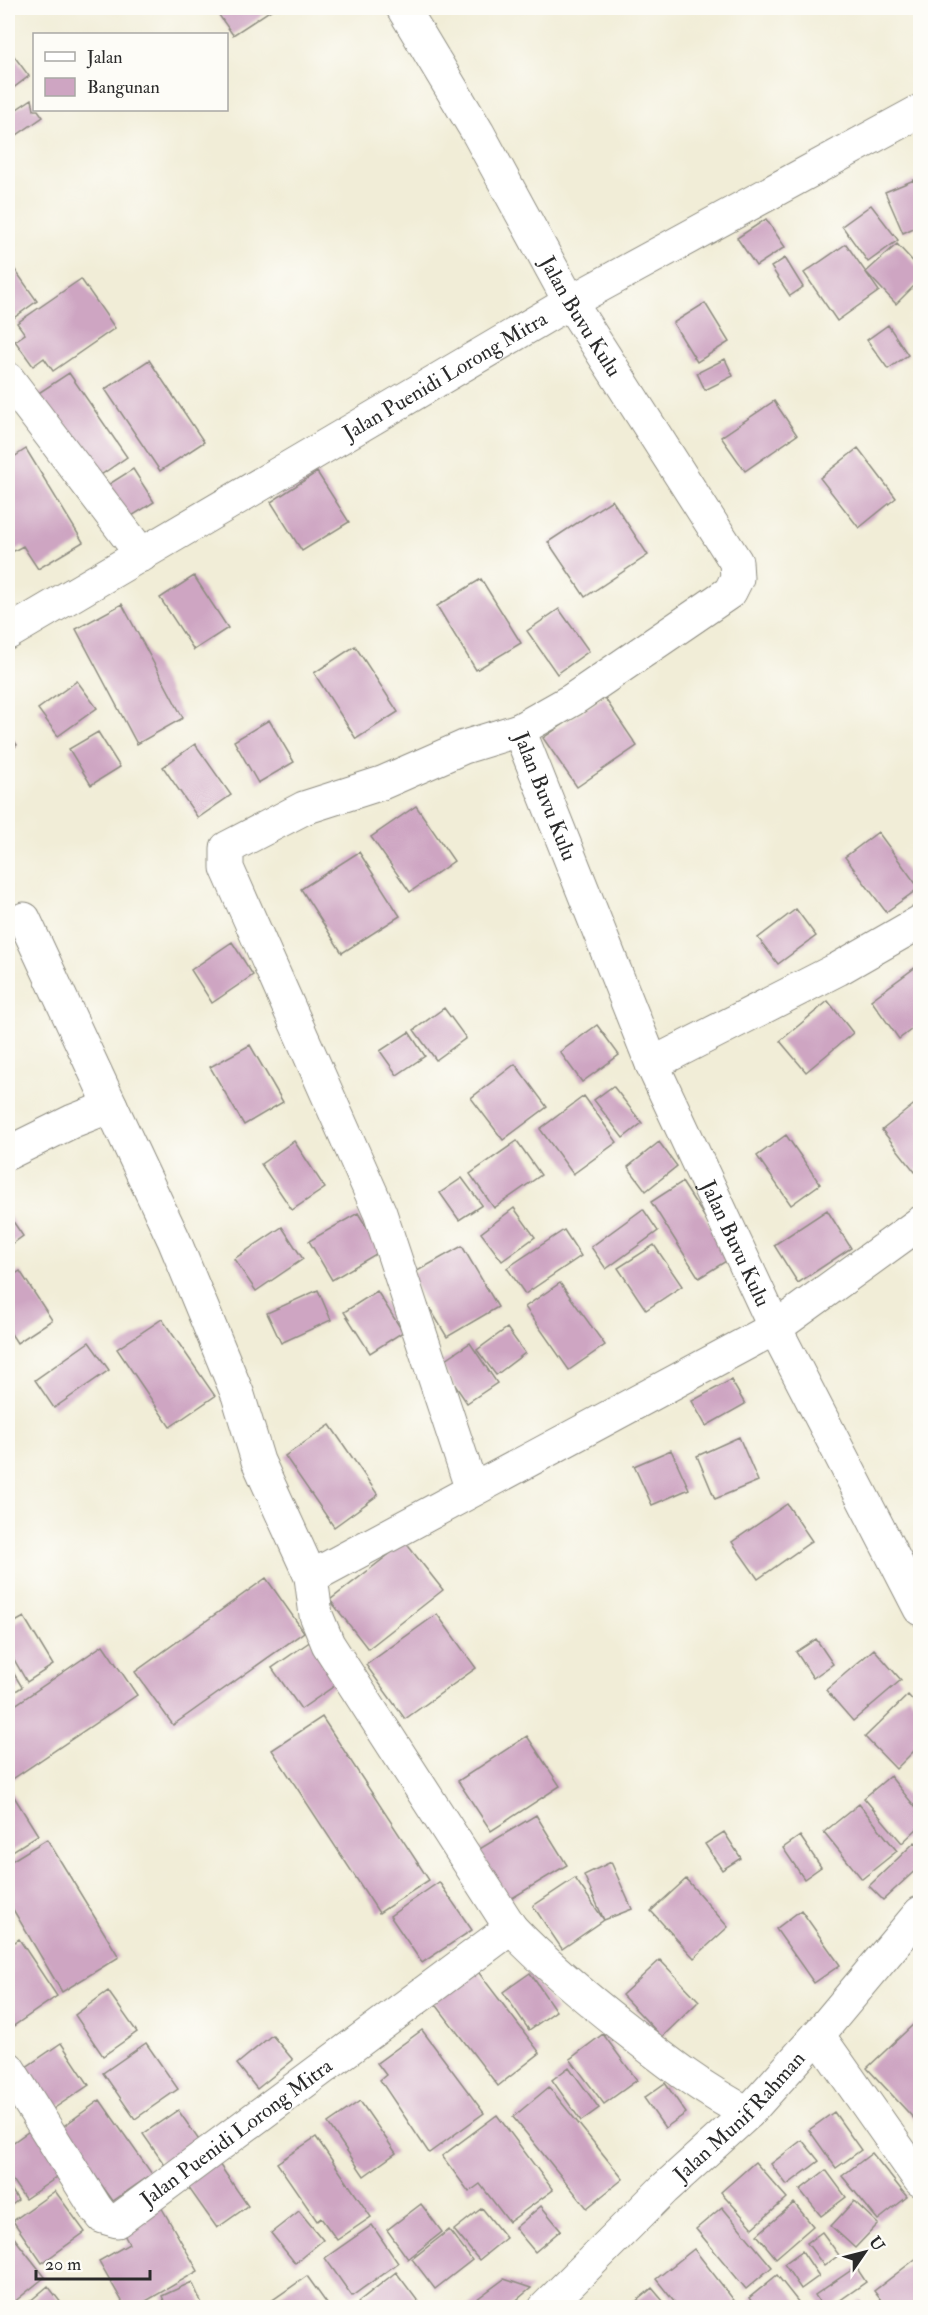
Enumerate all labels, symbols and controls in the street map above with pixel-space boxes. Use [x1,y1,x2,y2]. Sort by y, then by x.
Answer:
legend [33,33,228,111]
text: Jalan [86,46,123,69]
text: Bangunan [87,76,160,99]
street label: Jalan Buvu Kulu [534,250,628,382]
street label: Jalan Puenidi Lorong Mitra [337,305,552,447]
street label: Jalan Buvu Kulu [507,727,583,865]
street label: Jalan Buvu Kulu [694,1175,777,1311]
street label: Jalan Munif Rahman [667,2045,811,2188]
street label: Jalan Puenidi Lorong Mitra [134,2052,338,2213]
north arrow [835,2222,895,2282]
text: U [864,2233,889,2256]
scale bar [36,2243,150,2281]
text: 20 m [45,2253,81,2276]

